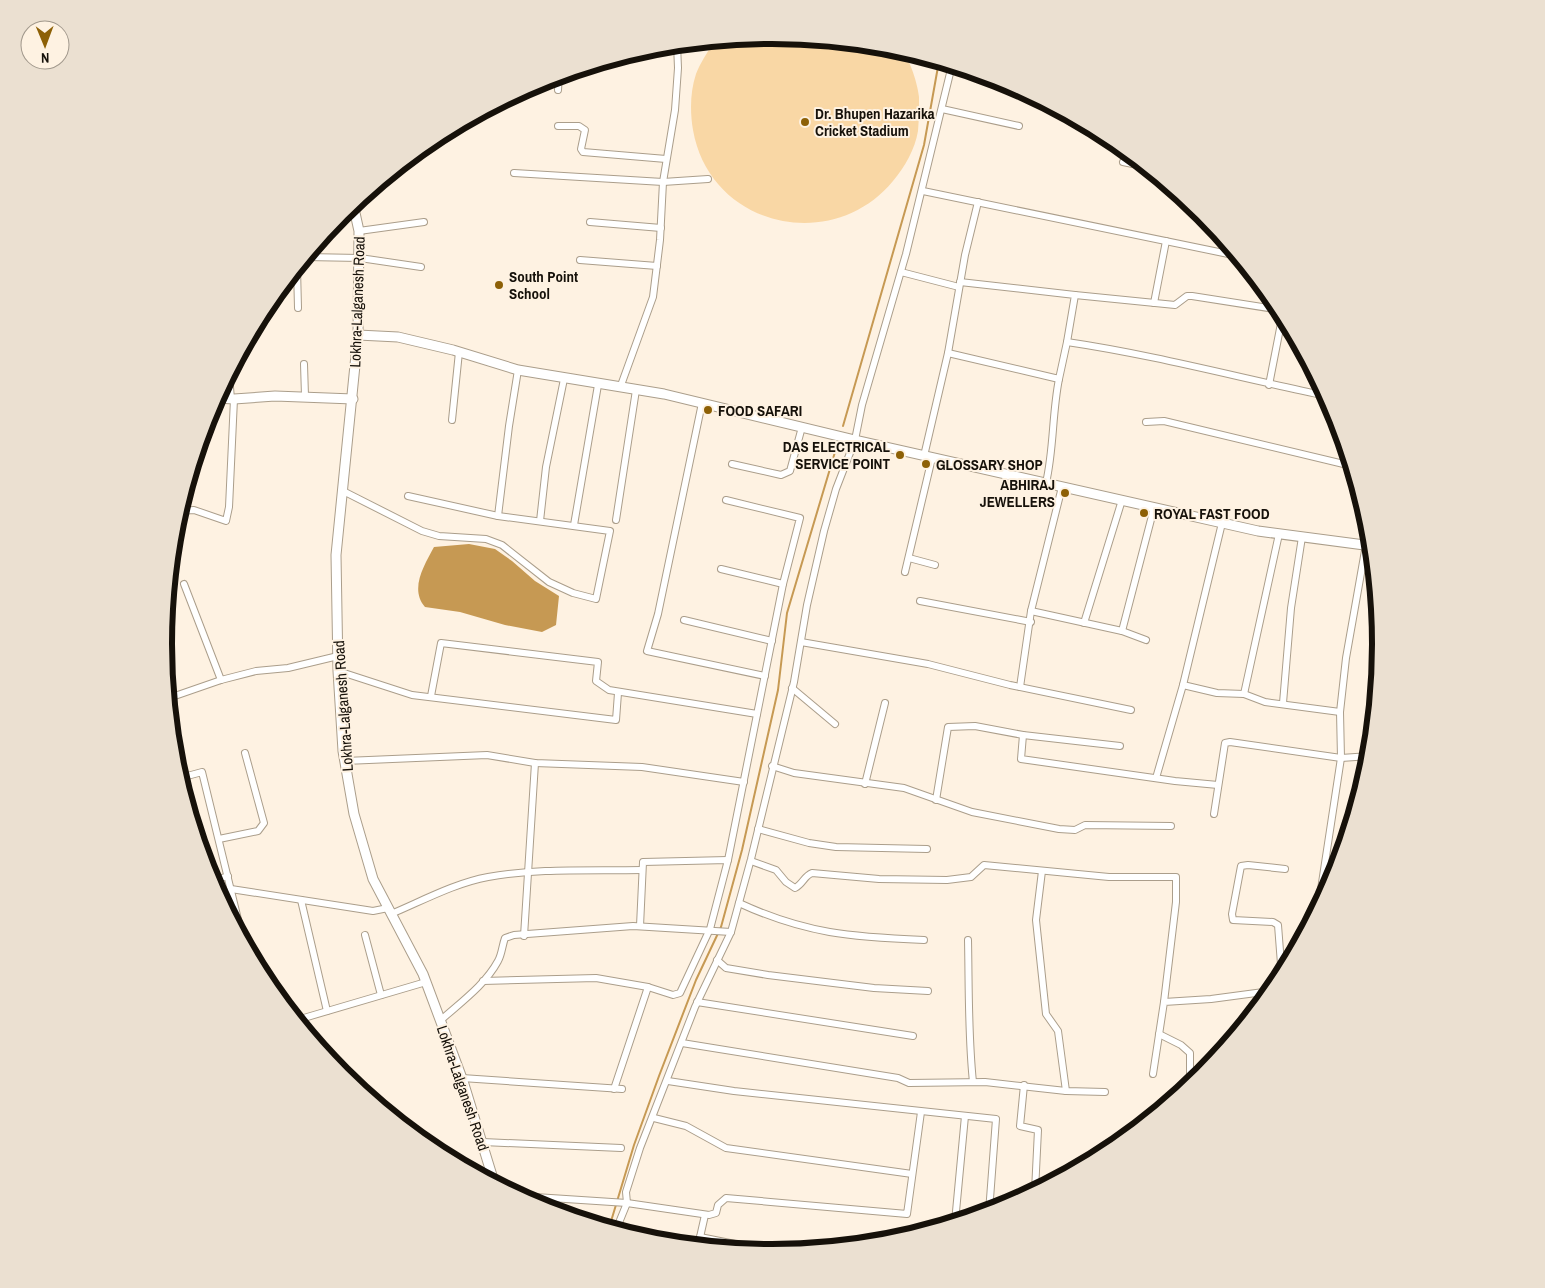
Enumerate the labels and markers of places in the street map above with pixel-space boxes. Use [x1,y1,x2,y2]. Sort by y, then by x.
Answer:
place label: Dr. Bhupen Hazarika Cricket Stadium [815,103,935,141]
marker: Dr. Bhupen Hazarika Cricket Stadium [799,116,811,128]
place label: South Point School [509,266,578,304]
marker: South Point School [493,279,505,291]
place label: FOOD SAFARI [718,400,802,421]
marker: FOOD SAFARI [702,404,714,416]
place label: DAS ELECTRICAL SERVICE POINT [783,436,890,474]
marker: DAS ELECTRICAL SERVICE POINT [894,449,906,461]
place label: GLOSSARY SHOP [936,454,1043,475]
marker: GLOSSARY SHOP [920,458,932,470]
place label: ABHIRAJ JEWELLERS [980,474,1055,512]
marker: ABHIRAJ JEWELLERS [1059,487,1071,499]
place label: ROYAL FAST FOOD [1154,503,1270,524]
marker: ROYAL FAST FOOD [1138,507,1150,519]

